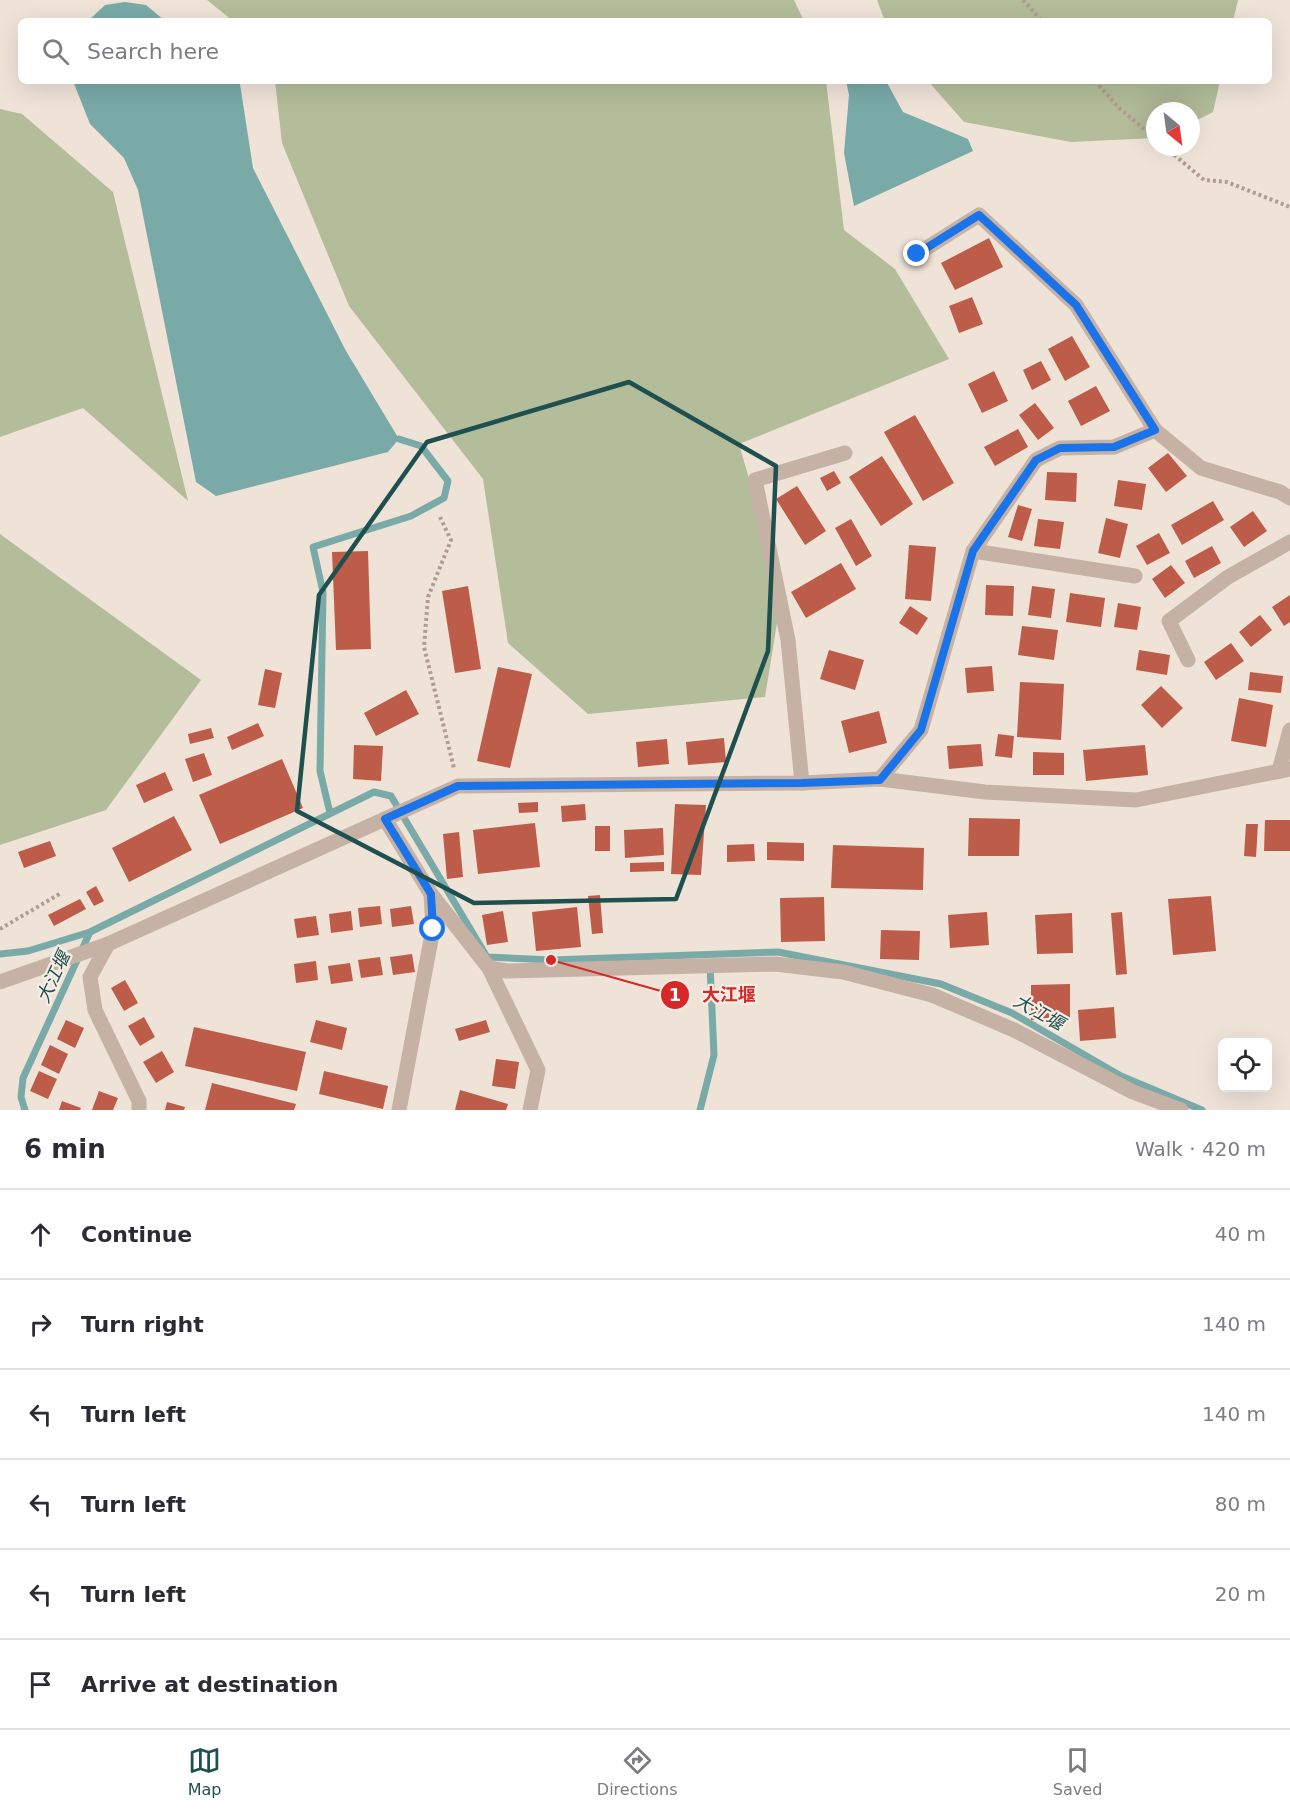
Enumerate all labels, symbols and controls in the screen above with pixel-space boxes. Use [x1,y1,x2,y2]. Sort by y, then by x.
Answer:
search box [18,18,1272,84]
icon: search [39,35,72,68]
text: Search here [87,39,219,64]
north arrow [1146,102,1200,156]
route end [903,240,929,266]
route start [419,915,445,941]
water label: 大江堰 [32,945,75,1006]
callout: 大江堰 [660,977,768,1013]
text: 1 [669,984,681,1005]
text: 大江堰 [702,984,756,1005]
water label: 大江堰 [1010,990,1070,1036]
map controls [1218,1038,1272,1092]
button: locate [1218,1038,1272,1092]
text: 6 min [24,1134,106,1164]
text: Walk · 420 m [1135,1137,1266,1161]
icon: ahead [24,1218,57,1251]
text: Continue [81,1222,192,1247]
text: 40 m [1215,1222,1266,1246]
icon: right [24,1308,57,1341]
text: Turn right [81,1312,204,1337]
text: 140 m [1202,1312,1266,1336]
icon: left [24,1398,57,1431]
text: Turn left [81,1402,186,1427]
text: 140 m [1202,1402,1266,1426]
icon: left [24,1488,57,1521]
text: Turn left [81,1492,186,1517]
text: 80 m [1215,1492,1266,1516]
icon: left [24,1578,57,1611]
text: Turn left [81,1582,186,1607]
text: 20 m [1215,1582,1266,1606]
icon: arrive [24,1668,57,1701]
text: Arrive at destination [81,1672,338,1697]
tab: Map [188,1744,221,1799]
tab: Directions [597,1744,677,1799]
tab: Saved [1053,1744,1102,1799]

